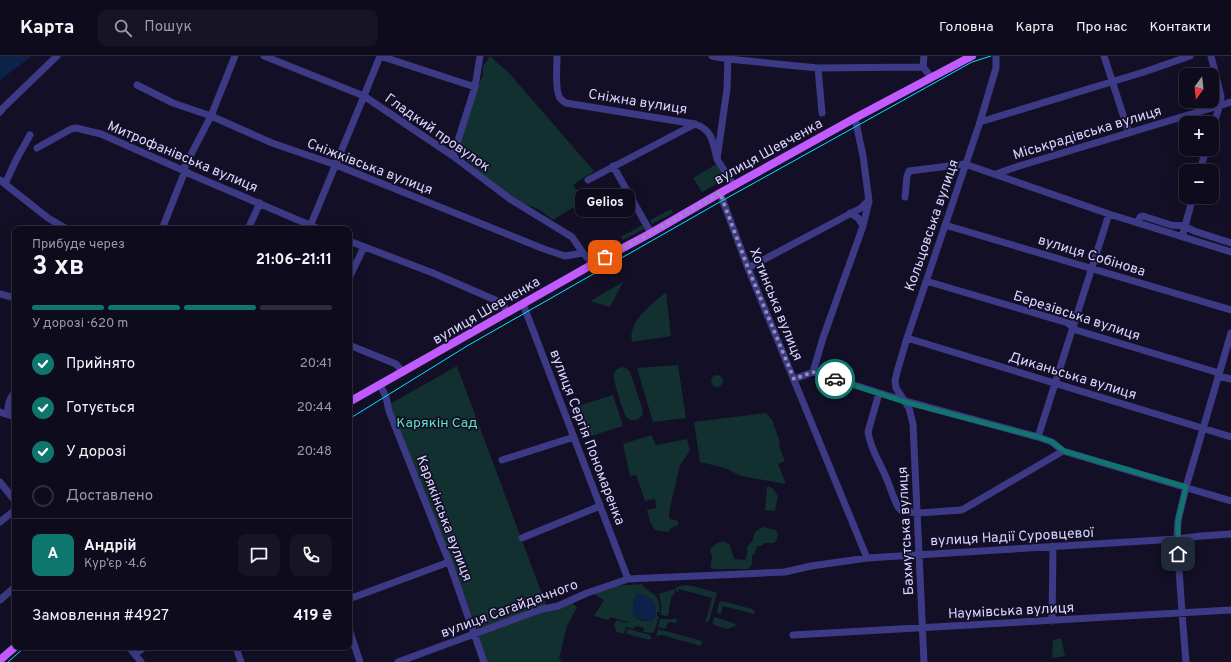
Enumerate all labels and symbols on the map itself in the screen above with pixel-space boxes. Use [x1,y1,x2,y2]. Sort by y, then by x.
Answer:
north arrow [1179,68,1219,108]
street label: Сніжна вулиця [587,86,689,119]
street label: Гладкий провулок [381,90,493,176]
street label: Міськрадівська вулиця [1011,103,1164,164]
street label: вулиця Шевченка [712,116,826,189]
street label: Митрофанівська вулиця [105,118,260,197]
street label: Сніжківська вулиця [304,136,435,199]
street label: Кольцовська вулиця [902,157,963,294]
callout: Gelios [575,189,635,217]
street label: вулиця Собінова [1036,232,1147,281]
pin [588,240,622,274]
street label: Хотинська вулиця [745,246,806,363]
street label: вулиця Шевченка [430,274,543,349]
street label: Березівська вулиця [1011,288,1142,345]
street label: вулиця Сергія Пономаренка [545,347,628,528]
street label: Диканьська вулиця [1007,349,1139,404]
courier [815,359,855,399]
park label: Карякін Сад [396,415,478,432]
street label: Карякінська вулиця [412,453,475,584]
street label: Бахмутська вулиця [895,466,918,596]
street label: вулиця Надії Суровцевої [930,525,1095,550]
pin [1161,537,1195,571]
street label: вулиця Сагайдачного [439,577,581,642]
street label: Наумівська вулиця [948,600,1075,623]

